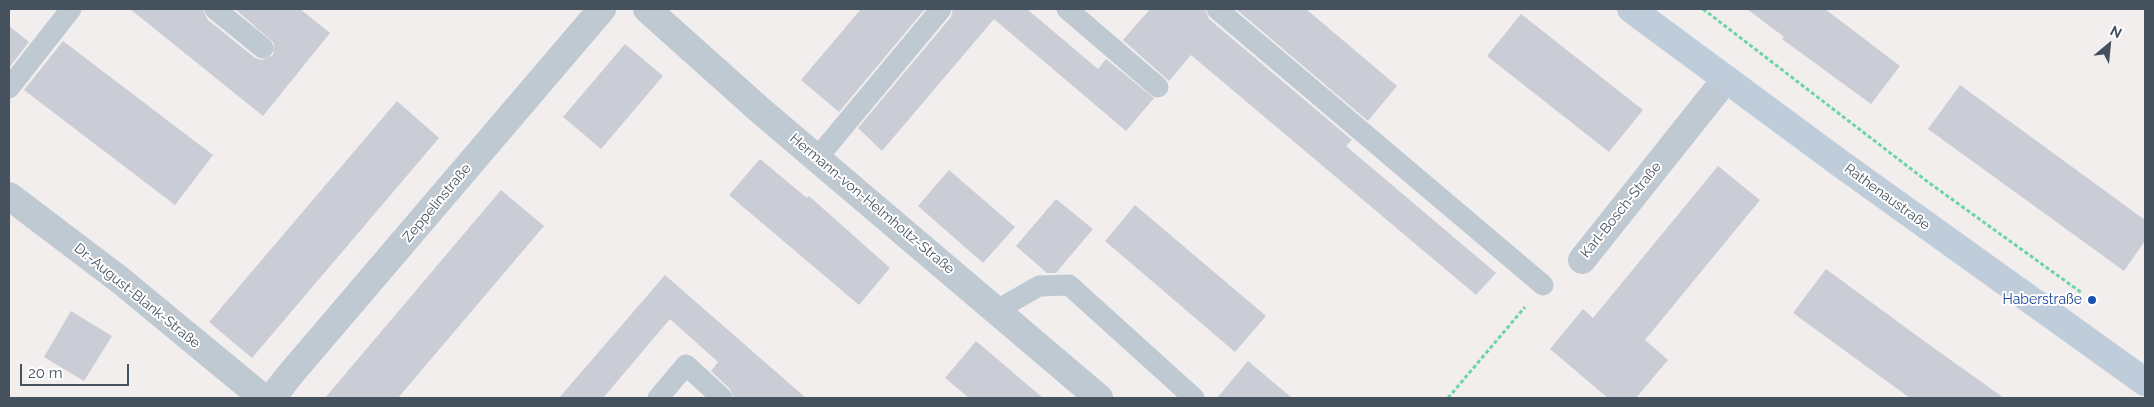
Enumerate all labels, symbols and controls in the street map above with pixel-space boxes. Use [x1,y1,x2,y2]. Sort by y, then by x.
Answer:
north arrow [2084,20,2134,70]
text: N [2108,22,2125,41]
street label: Hermann-von-Helmholtz-Straße [786,130,958,278]
street label: Karl-Bosch-Straße [1577,159,1665,261]
street label: Zeppelinstraße [399,160,475,246]
street label: Rathenaustraße [1841,160,1933,234]
street label: Dr.-August-Blank-Straße [71,240,203,352]
place label: Haberstraße [2002,292,2082,308]
marker: Haberstraße [2086,294,2098,306]
scale bar [22,354,131,386]
text: 20 m [28,364,63,382]

